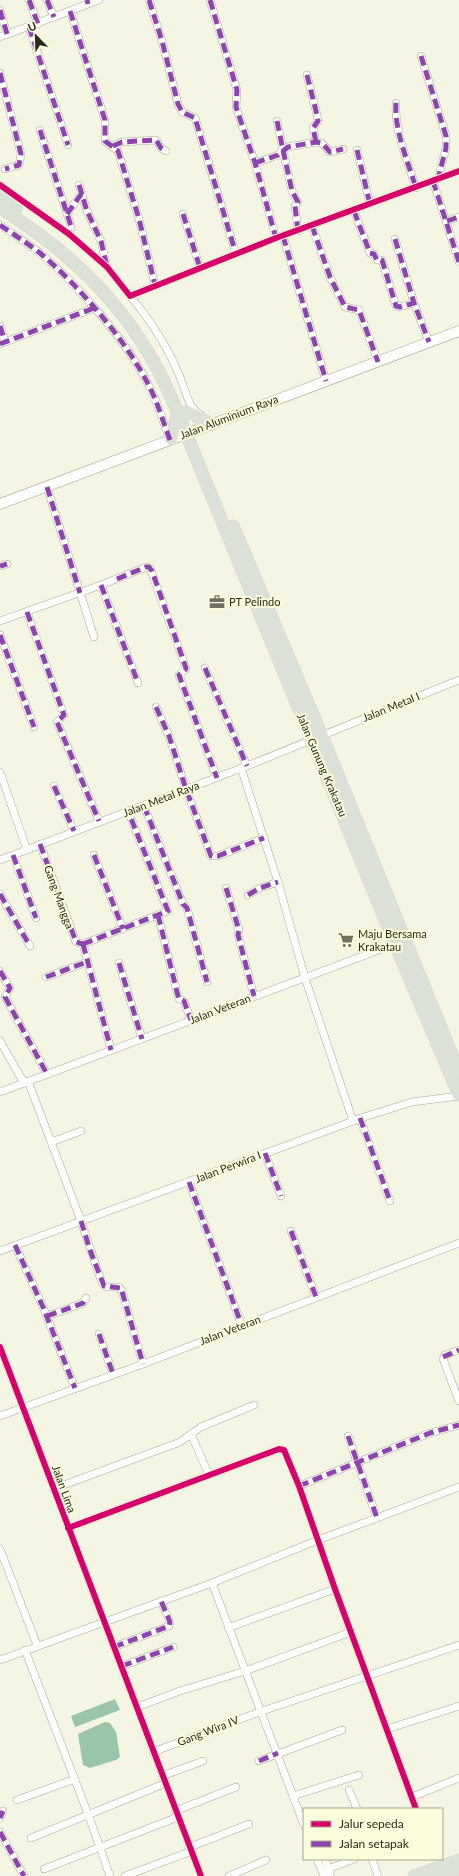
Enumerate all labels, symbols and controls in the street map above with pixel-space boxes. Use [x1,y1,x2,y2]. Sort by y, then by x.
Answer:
north arrow [16,16,56,56]
text: U [26,19,38,34]
street label: Jalan Aluminium Raya [178,392,280,441]
office icon: PT Pelindo [208,593,226,611]
place label: PT Pelindo [229,595,280,608]
street label: Jalan Metal I [360,689,421,724]
street label: Jalan Gunung Krakatau [295,711,350,818]
street label: Jalan Metal Raya [121,778,201,819]
street label: Gang Mangga [42,863,77,930]
place label: Maju Bersama Krakatau [358,927,427,953]
supermarket icon: Maju Bersama Krakatau [337,931,355,949]
street label: Jalan Veteran [188,991,252,1026]
street label: Jalan Perwira I [193,1148,263,1185]
street label: Jalan Veteran [198,1312,262,1347]
street label: Jalan Lima [50,1463,79,1514]
street label: Gang Wira IV [175,1713,241,1748]
legend [303,1808,443,1860]
text: Jalur sepeda [339,1816,404,1831]
text: Jalan setapak [339,1836,410,1851]

